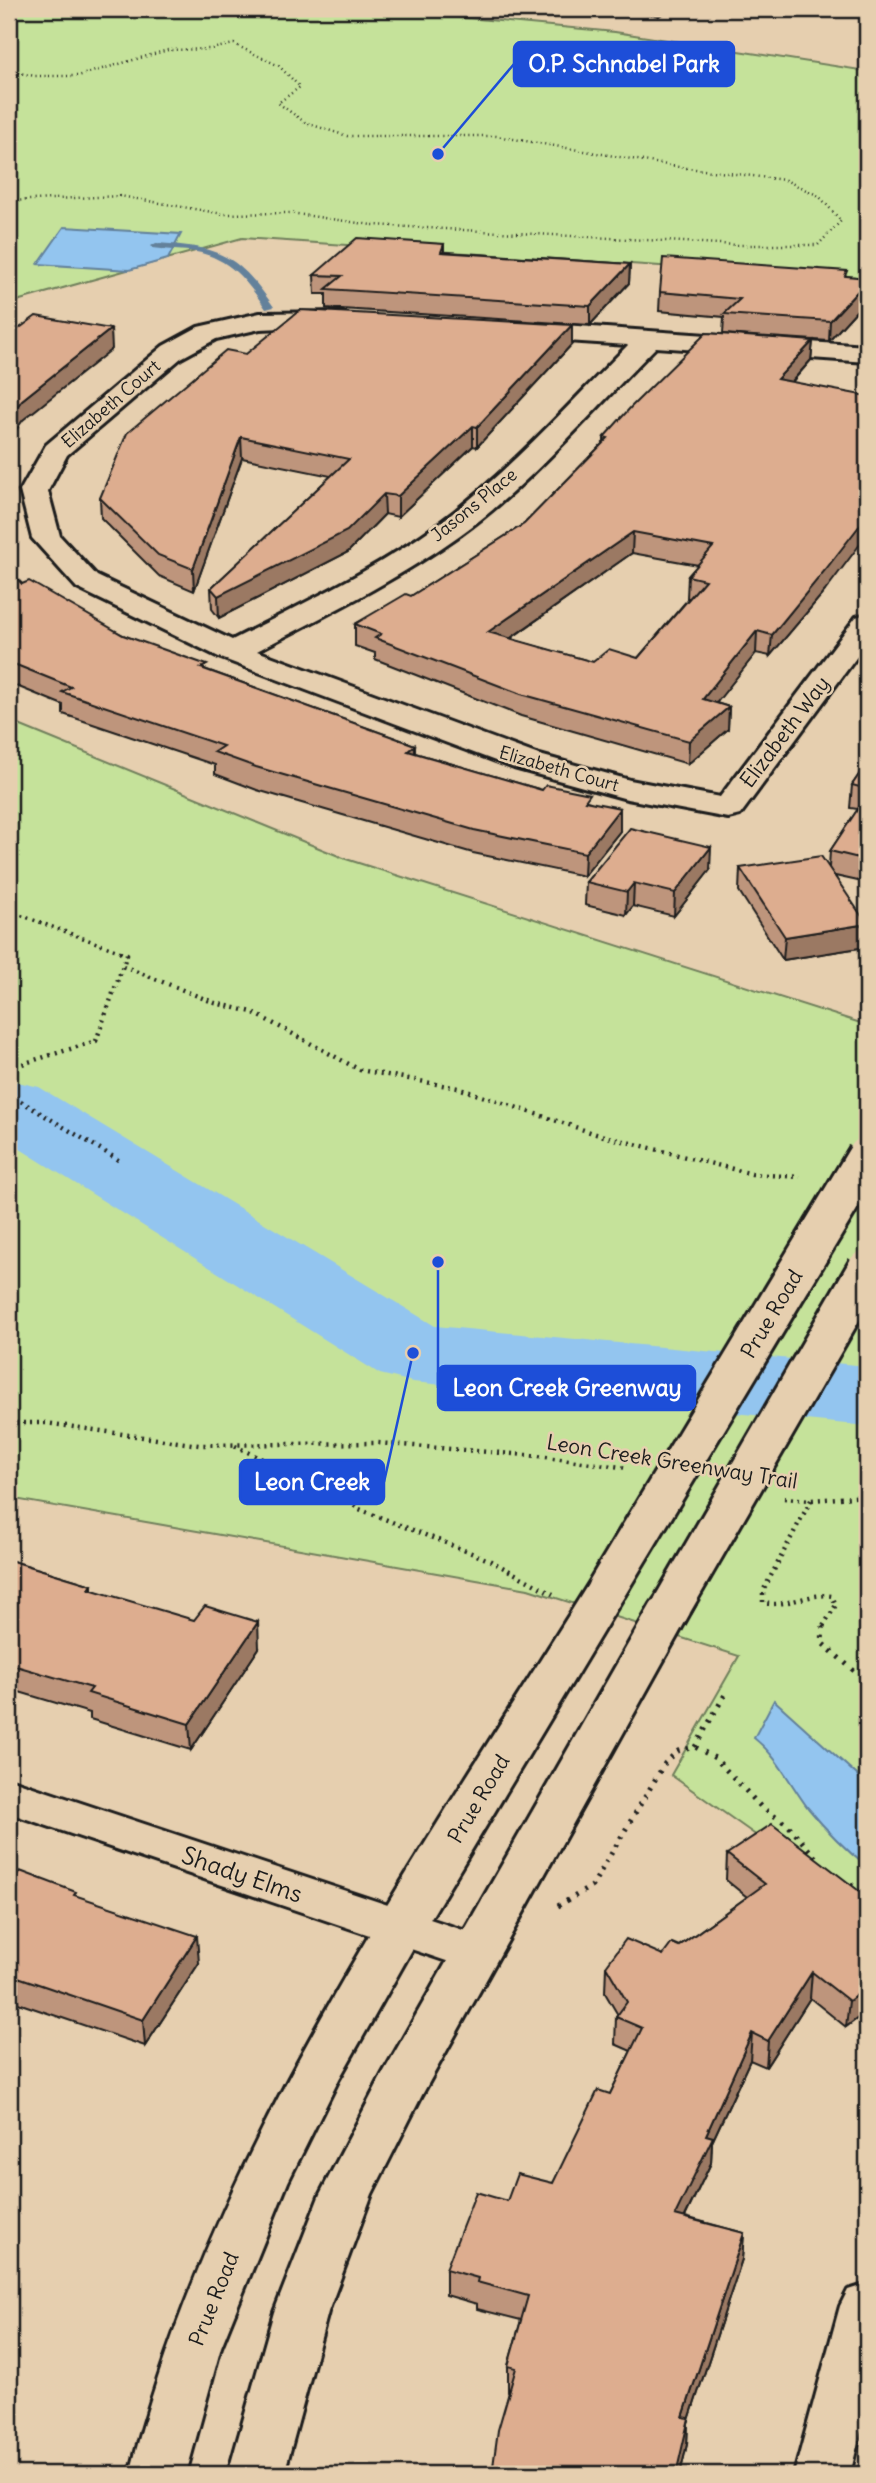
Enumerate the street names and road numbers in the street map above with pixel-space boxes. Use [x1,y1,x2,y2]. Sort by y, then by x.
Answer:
street label: Elizabeth Court [57,354,165,453]
street label: Jasons Place [426,463,521,546]
street label: Elizabeth Way [734,670,835,793]
street label: Elizabeth Court [497,740,622,797]
street label: Prue Road [735,1264,809,1363]
street label: Leon Creek Greenway Trail [545,1428,799,1495]
street label: Prue Road [442,1749,516,1848]
street label: Shady Elms [178,1839,307,1909]
street label: Prue Road [182,2248,245,2350]

